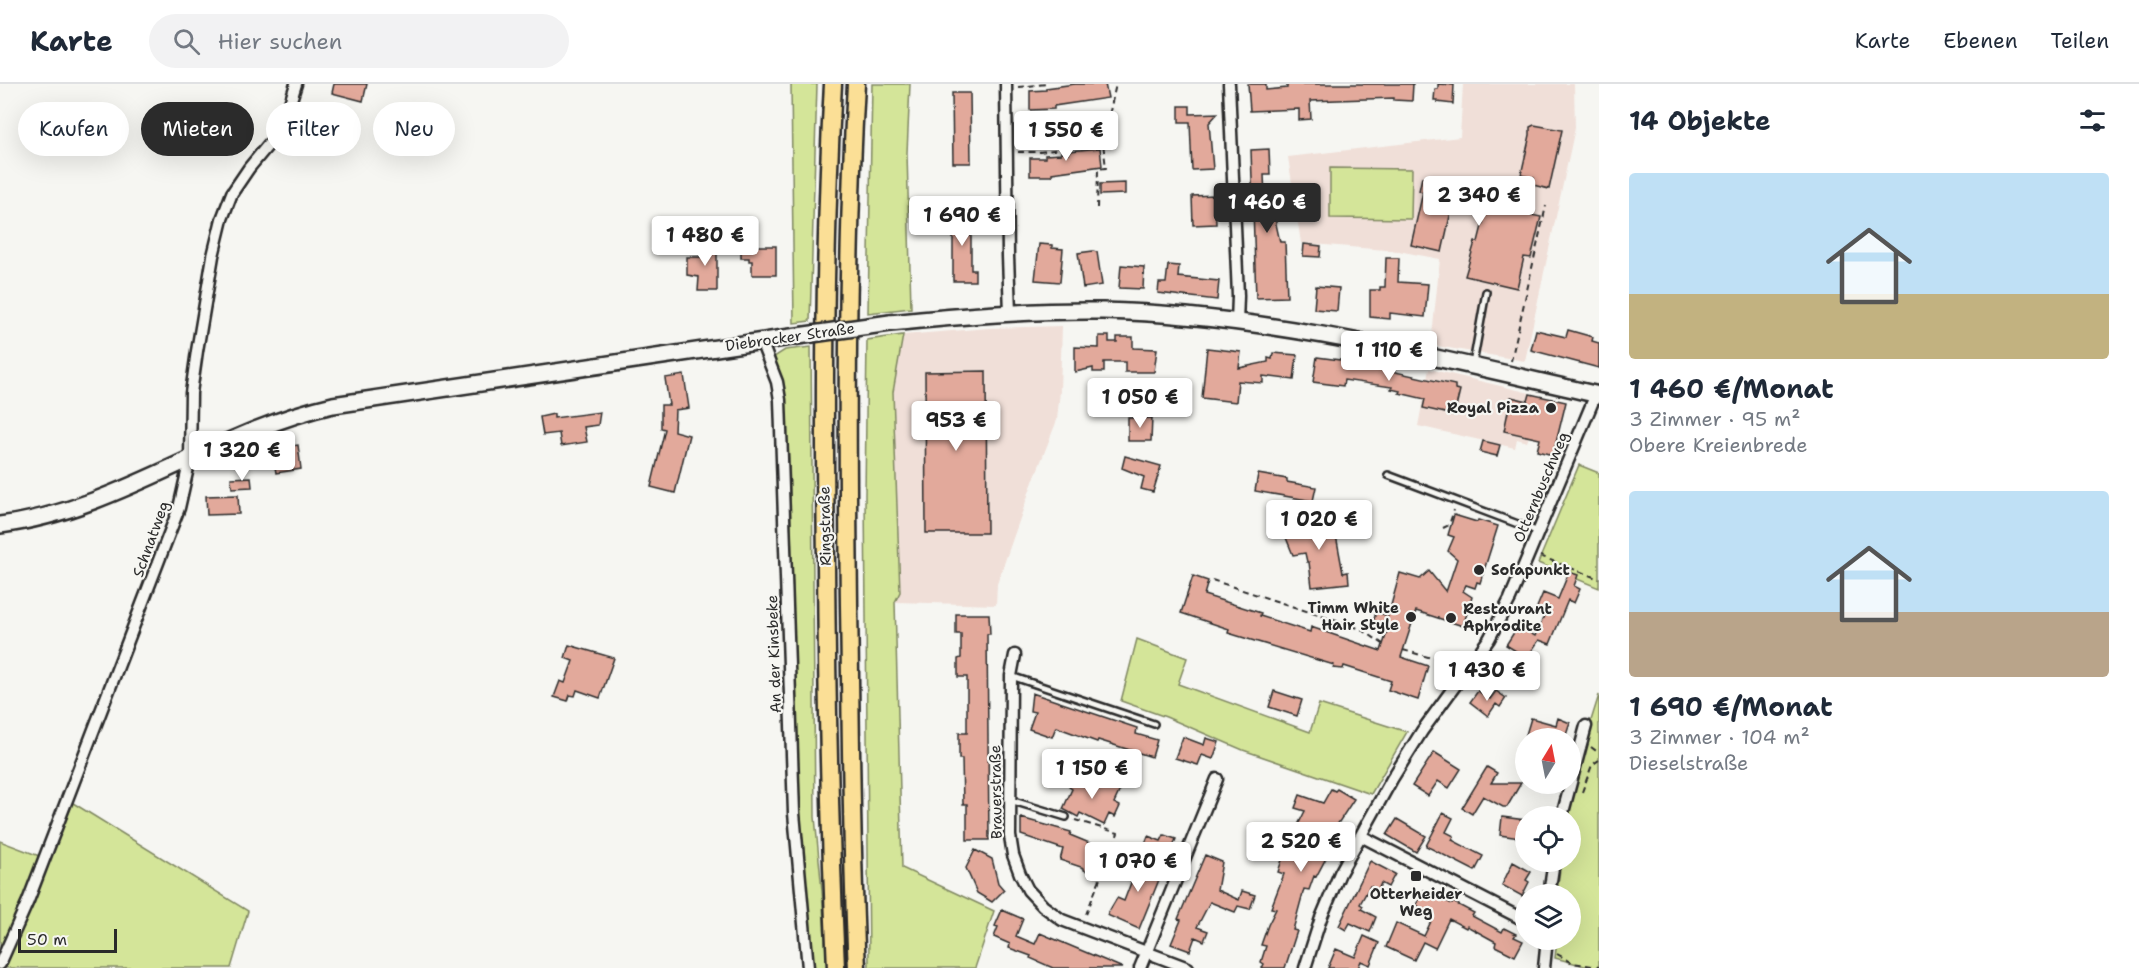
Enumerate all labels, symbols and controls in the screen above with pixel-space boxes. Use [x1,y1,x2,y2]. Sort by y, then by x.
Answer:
search box [149,14,569,68]
text: Karte [30,22,113,60]
icon: search [170,25,203,58]
text: Hier suchen [218,27,342,56]
text: Karte [1855,27,1910,55]
text: Ebenen [1943,27,2018,55]
text: Teilen [2051,27,2109,55]
chip: Kaufen [18,102,129,156]
chip: Mieten [141,102,254,156]
chip: Filter [266,102,361,156]
chip: Neu [373,102,455,156]
text: 14 Objekte [1629,103,1771,138]
icon: filters [2076,104,2109,137]
pin: 1 550 € [1011,111,1121,162]
text: 1 550 € [1028,117,1104,143]
pin: 2 340 € [1424,176,1534,227]
text: 2 340 € [1437,182,1521,208]
pin: 1 460 € [1212,183,1322,234]
text: 1 460 € [1228,189,1306,215]
pin: 1 690 € [907,196,1017,247]
text: 1 690 € [923,202,1001,228]
icon: home [1815,212,1923,320]
pin: 1 480 € [650,216,760,267]
text: 1 480 € [666,222,744,248]
street label: Diebrocker Straße [724,318,856,356]
pin: 1 110 € [1334,331,1444,382]
text: 1 110 € [1355,337,1423,363]
text: 1 460 €/Monat [1629,371,1834,406]
pin: 1 050 € [1085,378,1195,429]
text: 1 050 € [1101,384,1179,410]
place label: Royal Pizza [1447,398,1540,418]
pin: 953 € [914,401,998,452]
marker: Royal Pizza [1544,401,1558,415]
text: 3 Zimmer · 95 m² [1629,406,1800,432]
text: 953 € [925,407,987,433]
street label: Otternbuschweg [1509,429,1573,545]
pin: 1 320 € [187,431,297,482]
text: Obere Kreienbrede [1629,432,1808,458]
text: 1 320 € [203,437,281,463]
street label: Ringstraße [814,486,836,566]
street label: Schnatweg [128,498,174,580]
pin: 1 020 € [1264,500,1374,551]
text: 1 020 € [1280,506,1358,532]
icon: home [1815,530,1923,638]
place label: Sofapunkt [1491,560,1570,580]
marker: Sofapunkt [1472,563,1486,577]
street label: An der Kinsbeke [762,594,786,714]
place label: Timm White Hair Style [1307,598,1399,635]
place label: Restaurant Aphrodite [1463,599,1552,636]
marker: Timm White Hair Style [1404,610,1418,624]
marker: Restaurant Aphrodite [1444,611,1458,625]
pin: 1 430 € [1432,651,1542,702]
text: 1 430 € [1448,657,1526,683]
text: 1 690 €/Monat [1629,689,1833,724]
text: 3 Zimmer · 104 m² [1629,724,1810,750]
north arrow [1515,728,1581,794]
map controls [1515,728,1581,950]
street label: Brauerstraße [985,745,1007,839]
pin: 1 150 € [1037,749,1147,800]
text: Dieselstraße [1629,750,1748,776]
text: 1 150 € [1056,755,1128,781]
button: locate [1515,806,1581,872]
pin: 2 520 € [1246,822,1356,873]
text: 2 520 € [1260,828,1342,854]
pin: 1 070 € [1083,842,1193,893]
text: 1 070 € [1099,848,1177,874]
marker: Otterheider Weg [1409,869,1423,883]
place label: Otterheider Weg [1370,884,1462,921]
button: layers [1515,884,1581,950]
scale bar [18,926,117,954]
text: 50 m [27,929,67,950]

